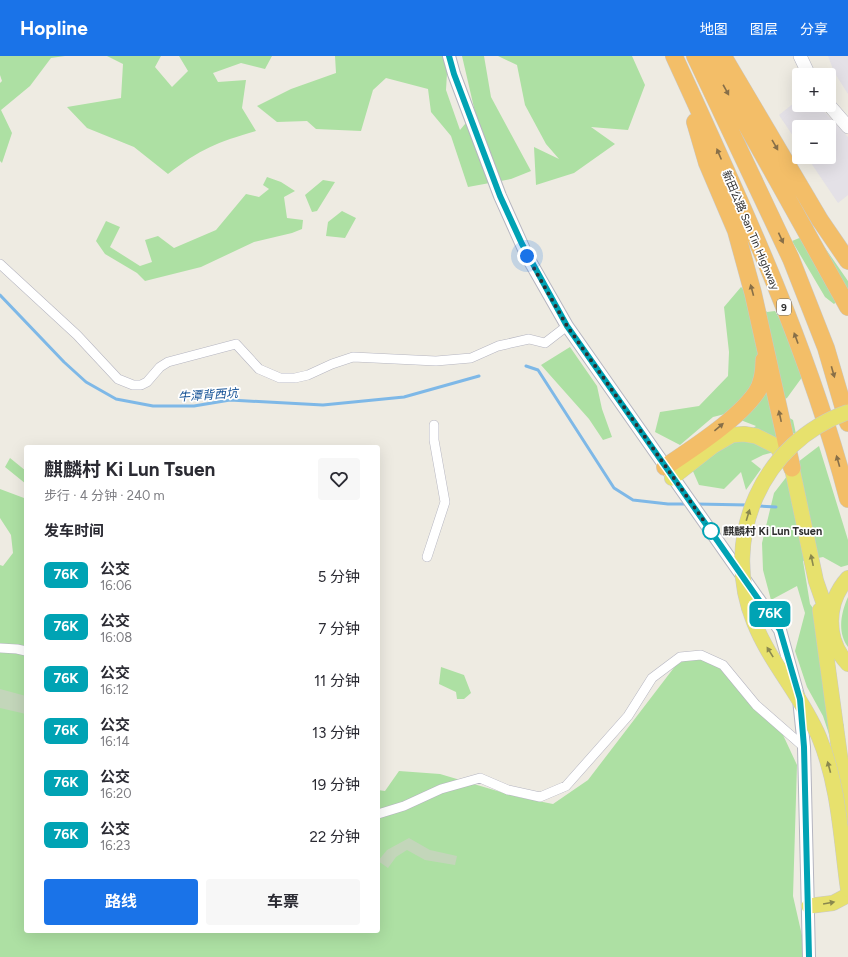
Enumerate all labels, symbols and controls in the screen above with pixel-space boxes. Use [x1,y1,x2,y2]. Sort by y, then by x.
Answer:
text: Hopline [20,17,88,40]
text: 地图 [700,21,728,38]
text: 图层 [750,21,778,38]
text: 分享 [800,21,828,38]
map controls [792,68,836,164]
button: + [792,68,836,112]
one-way arrow [723,84,730,96]
button: − [792,120,836,164]
one-way arrow [772,140,779,151]
one-way arrow [715,147,721,159]
street label: 新田公路 San Tin Highway [719,168,782,292]
one-way arrow [778,233,784,244]
your location [517,246,537,266]
one-way arrow [749,283,755,295]
road number: 9 [777,299,791,315]
one-way arrow [793,332,799,344]
one-way arrow [830,367,836,379]
water label: 牛潭背西坑 [178,386,240,404]
one-way arrow [777,410,783,423]
one-way arrow [714,423,724,432]
one-way arrow [835,455,841,467]
text: 麒麟村 Ki Lun Tsuen [44,458,215,481]
button: heart [318,458,360,500]
text: 步行 · 4 分钟 · 240 m [44,488,165,503]
one-way arrow [745,508,751,520]
text: 发车时间 [44,522,104,540]
marker: 麒麟村 Ki Lun Tsuen [702,522,720,540]
place label: 麒麟村 Ki Lun Tsuen [723,525,822,538]
one-way arrow [809,554,815,566]
text: 公交 [100,560,130,578]
text: 76K [53,566,79,583]
text: 5 分钟 [318,568,360,586]
text: 16:06 [100,578,132,593]
line badge: 76K [747,601,793,627]
text: 76K [757,605,783,622]
text: 公交 [100,612,130,630]
text: 76K [53,618,79,635]
text: 7 分钟 [318,620,360,638]
text: 16:08 [100,630,132,645]
one-way arrow [766,647,774,657]
text: 公交 [100,664,130,682]
text: 76K [53,670,79,687]
text: 11 分钟 [314,672,360,690]
text: 16:12 [100,682,129,697]
text: 公交 [100,716,130,734]
text: 76K [53,722,79,739]
text: 13 分钟 [312,724,360,742]
text: 16:14 [100,734,129,749]
one-way arrow [826,761,832,773]
text: 公交 [100,768,130,786]
text: 76K [53,774,79,791]
text: 19 分钟 [312,776,360,794]
text: 16:20 [100,786,132,801]
text: 公交 [100,820,130,838]
text: 76K [53,826,79,843]
text: 22 分钟 [310,828,360,846]
text: 16:23 [100,838,130,853]
button: 路线 [44,879,198,925]
button: 车票 [206,879,360,925]
one-way arrow [823,900,836,906]

